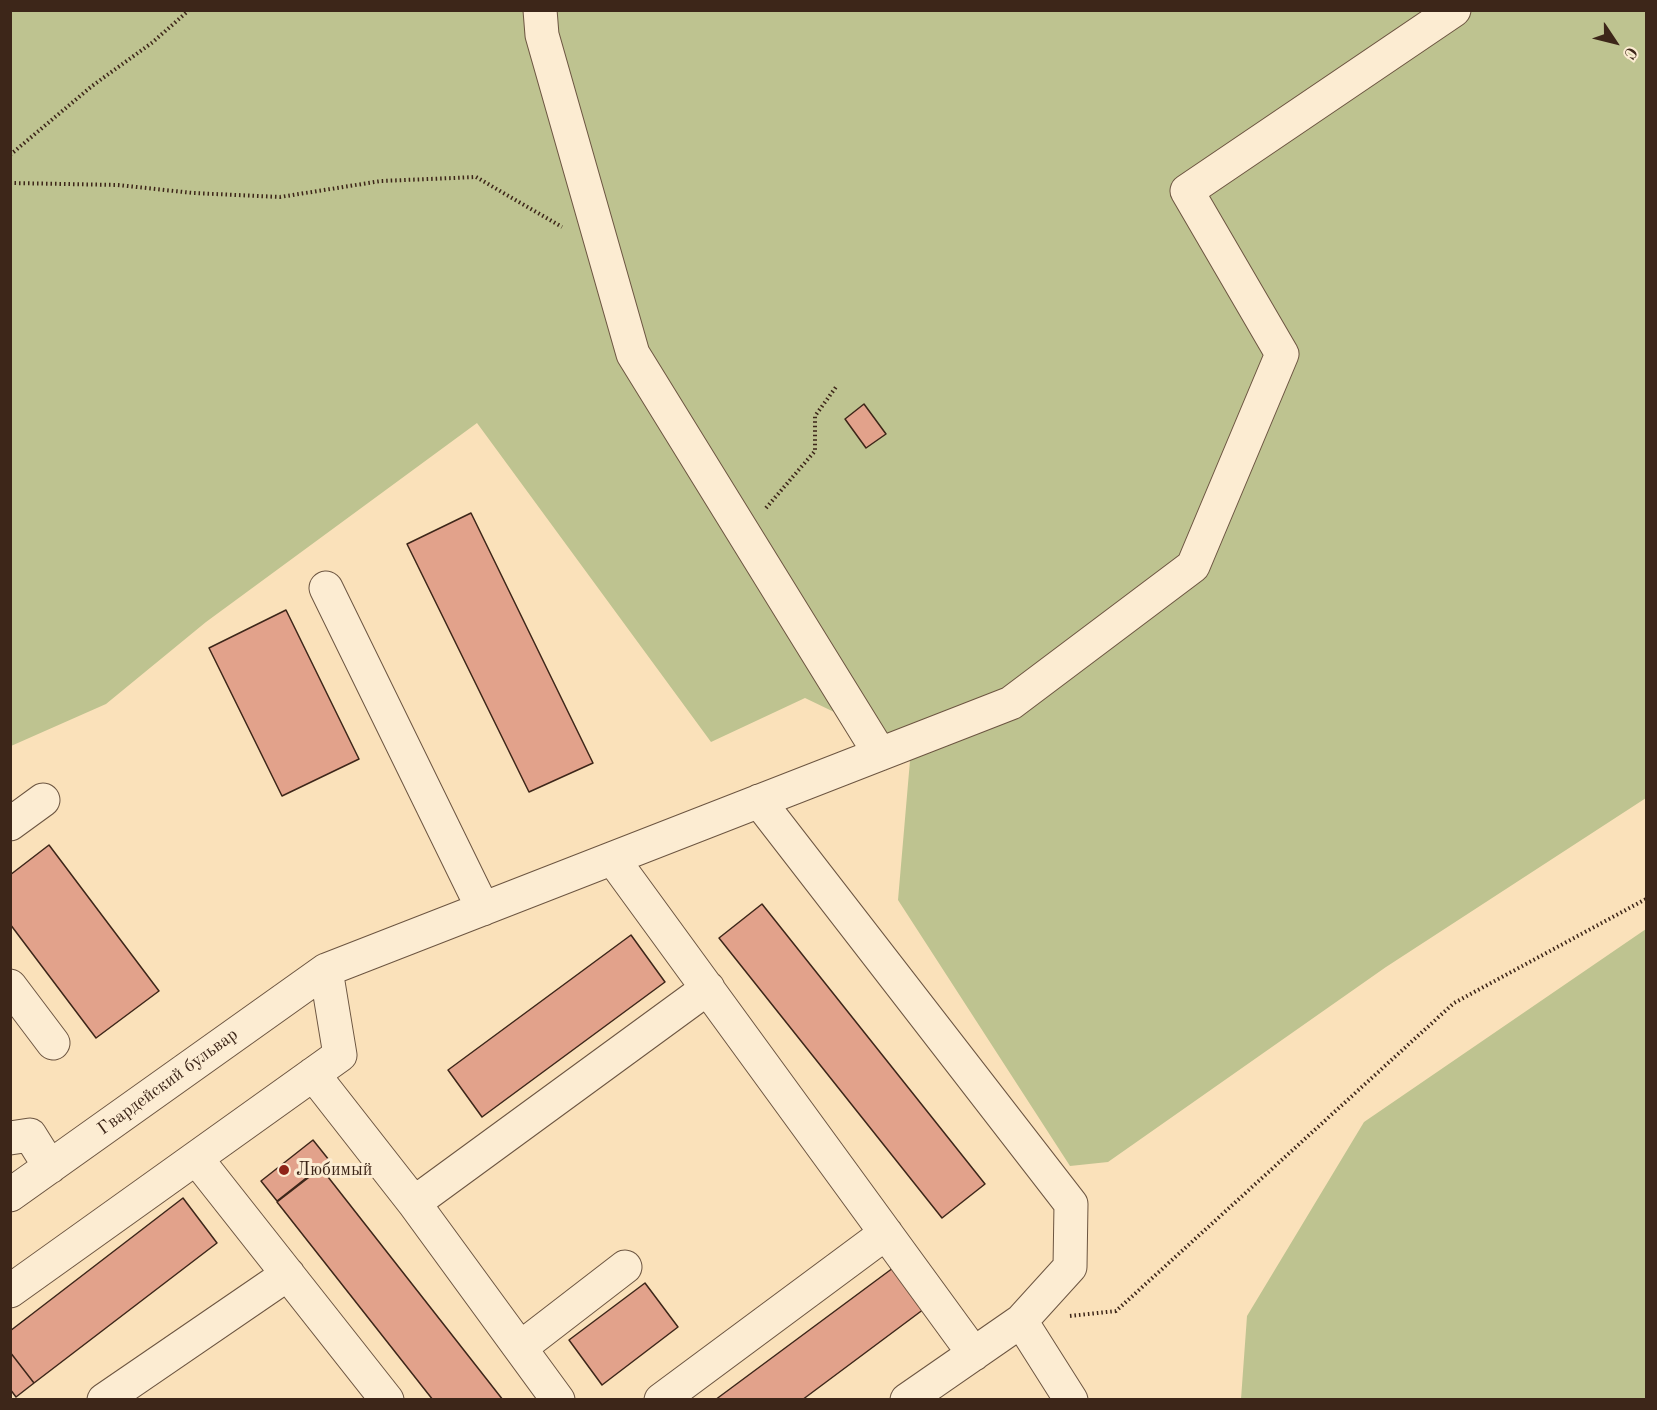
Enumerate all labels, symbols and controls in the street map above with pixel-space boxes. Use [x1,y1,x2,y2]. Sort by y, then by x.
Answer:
north arrow [1585,12,1645,72]
text: С [1620,43,1639,61]
street label: Гвардейский бульвар [94,1024,242,1140]
place label: Любимый [296,1159,372,1181]
marker: Любимый [277,1163,291,1177]

